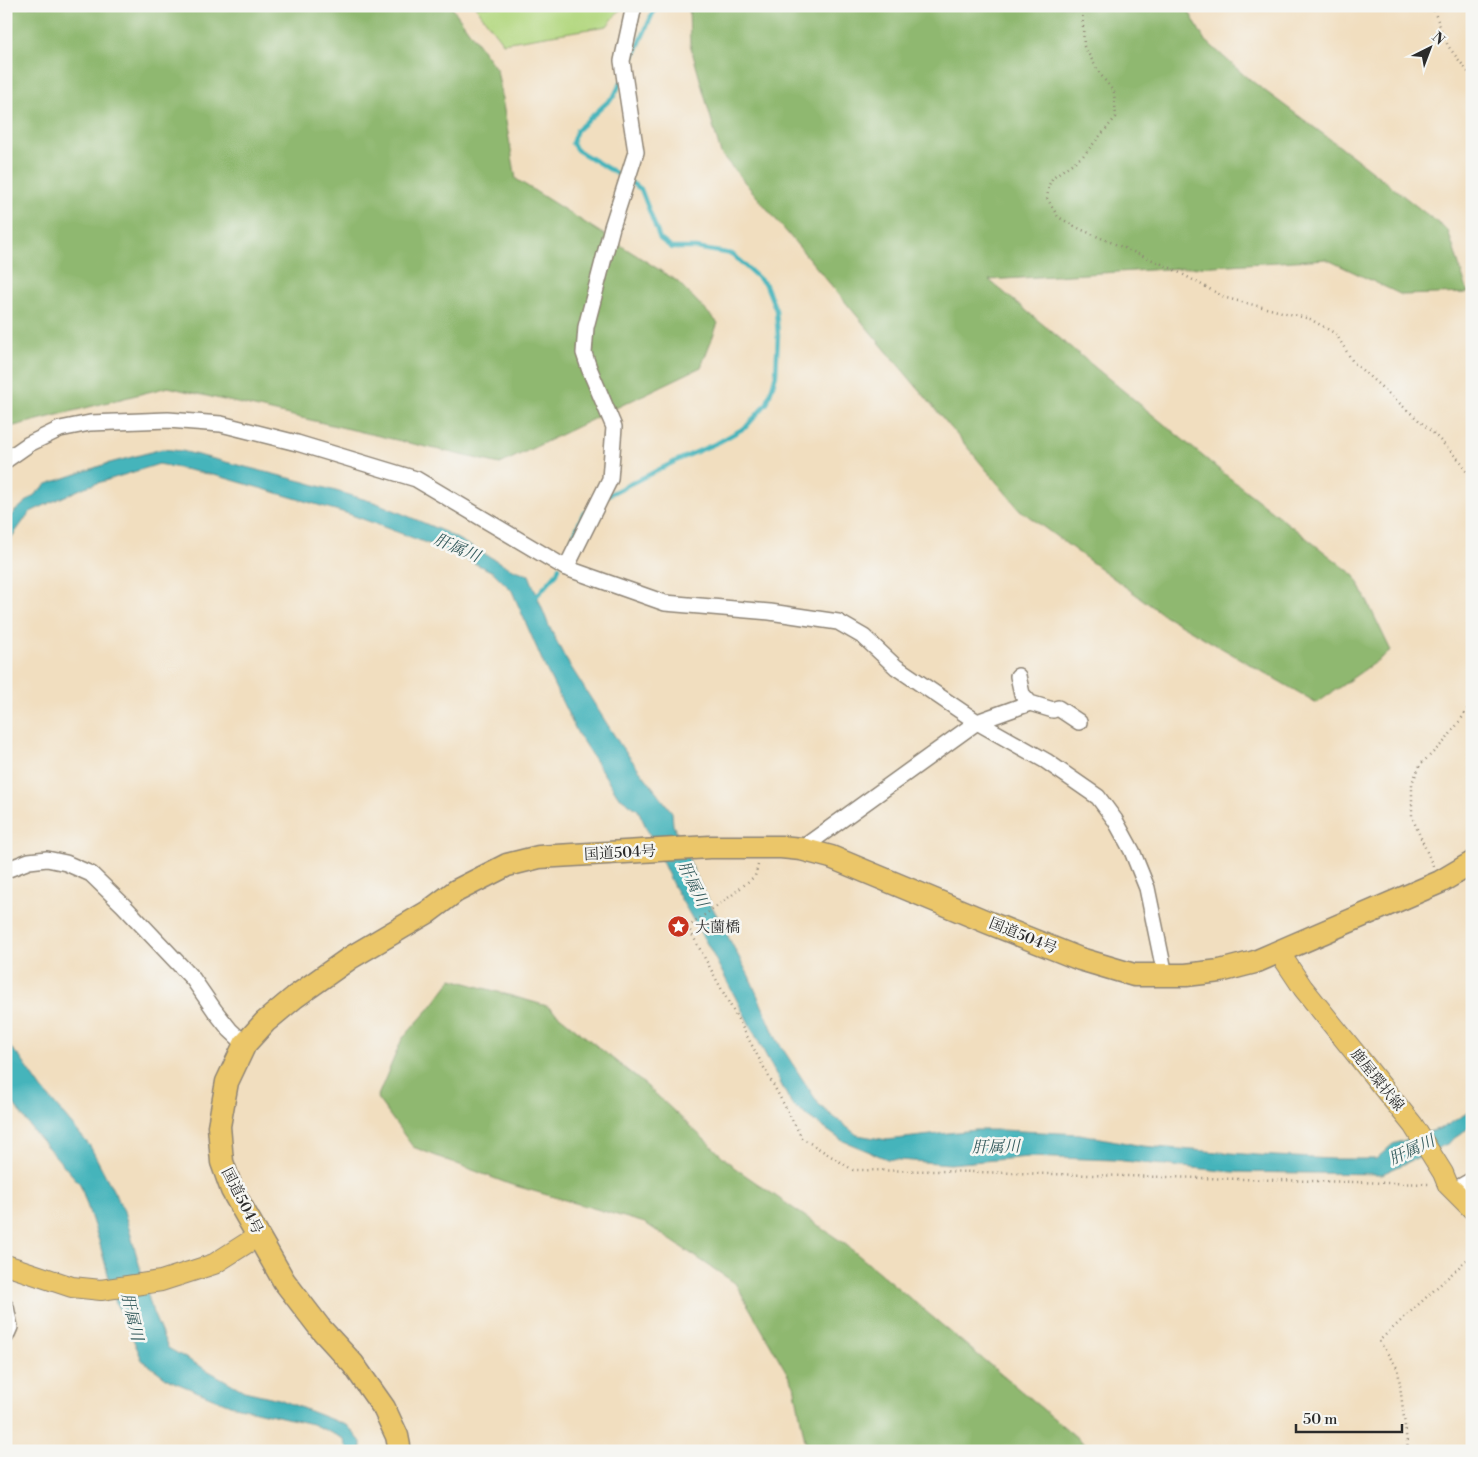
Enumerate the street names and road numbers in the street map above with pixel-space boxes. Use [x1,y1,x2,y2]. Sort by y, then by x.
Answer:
street label: 国道504号 [583,842,657,864]
street label: 国道504号 [986,914,1060,958]
street label: 鹿屋環状線 [1346,1045,1408,1115]
street label: 国道504号 [217,1165,267,1237]

